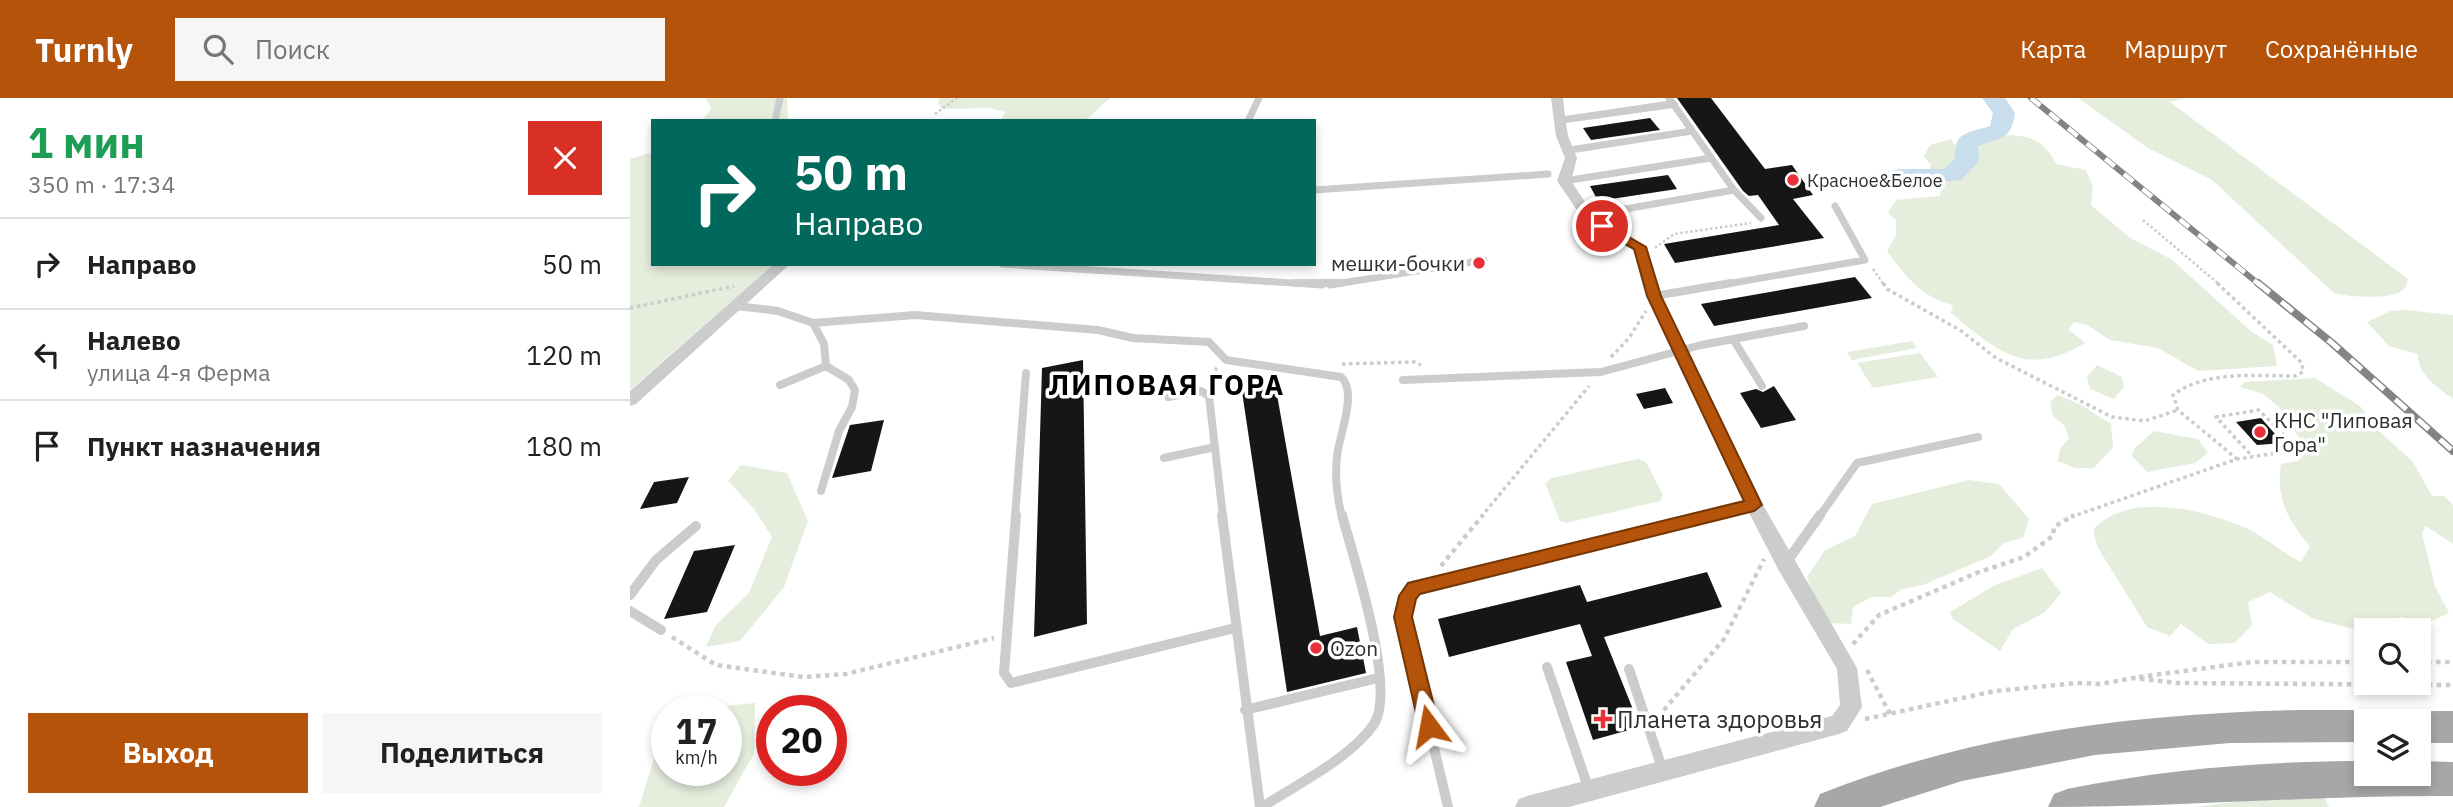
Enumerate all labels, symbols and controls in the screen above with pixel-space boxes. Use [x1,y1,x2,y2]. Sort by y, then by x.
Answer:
search box [175,18,665,81]
text: Turnly [35,28,133,71]
icon: search [199,30,237,68]
text: Поиск [255,32,330,66]
text: Карта [2020,33,2086,65]
text: Маршрут [2124,33,2227,65]
text: Сохранённые [2265,33,2418,65]
text: 1 мин [28,115,145,170]
button: close [528,121,602,195]
text: 50 m [794,140,908,203]
icon: right [679,147,770,238]
text: 350 m · 17:34 [28,169,175,199]
place label: Красное&Белое [1807,169,1943,192]
marker: Красное&Белое [1785,172,1801,188]
pin [1572,196,1632,256]
text: Направо [794,202,923,244]
icon: arrive [1583,207,1621,245]
icon: right [28,245,66,283]
text: Направо [87,247,196,281]
text: 50 m [542,247,602,281]
place label: мешки-бочки [1331,249,1465,277]
marker: мешки-бочки [1471,255,1487,271]
text: Налево [87,323,181,357]
icon: left [28,336,66,374]
text: 120 m [526,338,602,372]
text: улица 4-я Ферма [87,357,271,387]
district label: ЛИПОВАЯ ГОРА [1048,366,1286,403]
place label: КНС "Липовая Гора" [2274,406,2413,458]
marker: КНС "Липовая Гора" [2252,424,2268,440]
icon: arrive [28,427,66,465]
text: Пункт назначения [87,429,321,463]
text: 180 m [526,429,602,463]
map controls [2354,618,2431,786]
button: search [2354,618,2431,695]
place label: Ozon [1330,634,1378,662]
marker: Ozon [1308,640,1324,656]
position arrow [1392,689,1466,763]
speed limit sign: 20 [756,695,847,786]
place label: Планета здоровья [1617,703,1822,735]
text: 17 [675,708,718,754]
button: layers [2354,709,2431,786]
marker: Планета здоровья [1595,711,1611,727]
button: Выход [28,713,308,793]
button: Поделиться [322,713,602,793]
text: km/h [675,746,718,769]

